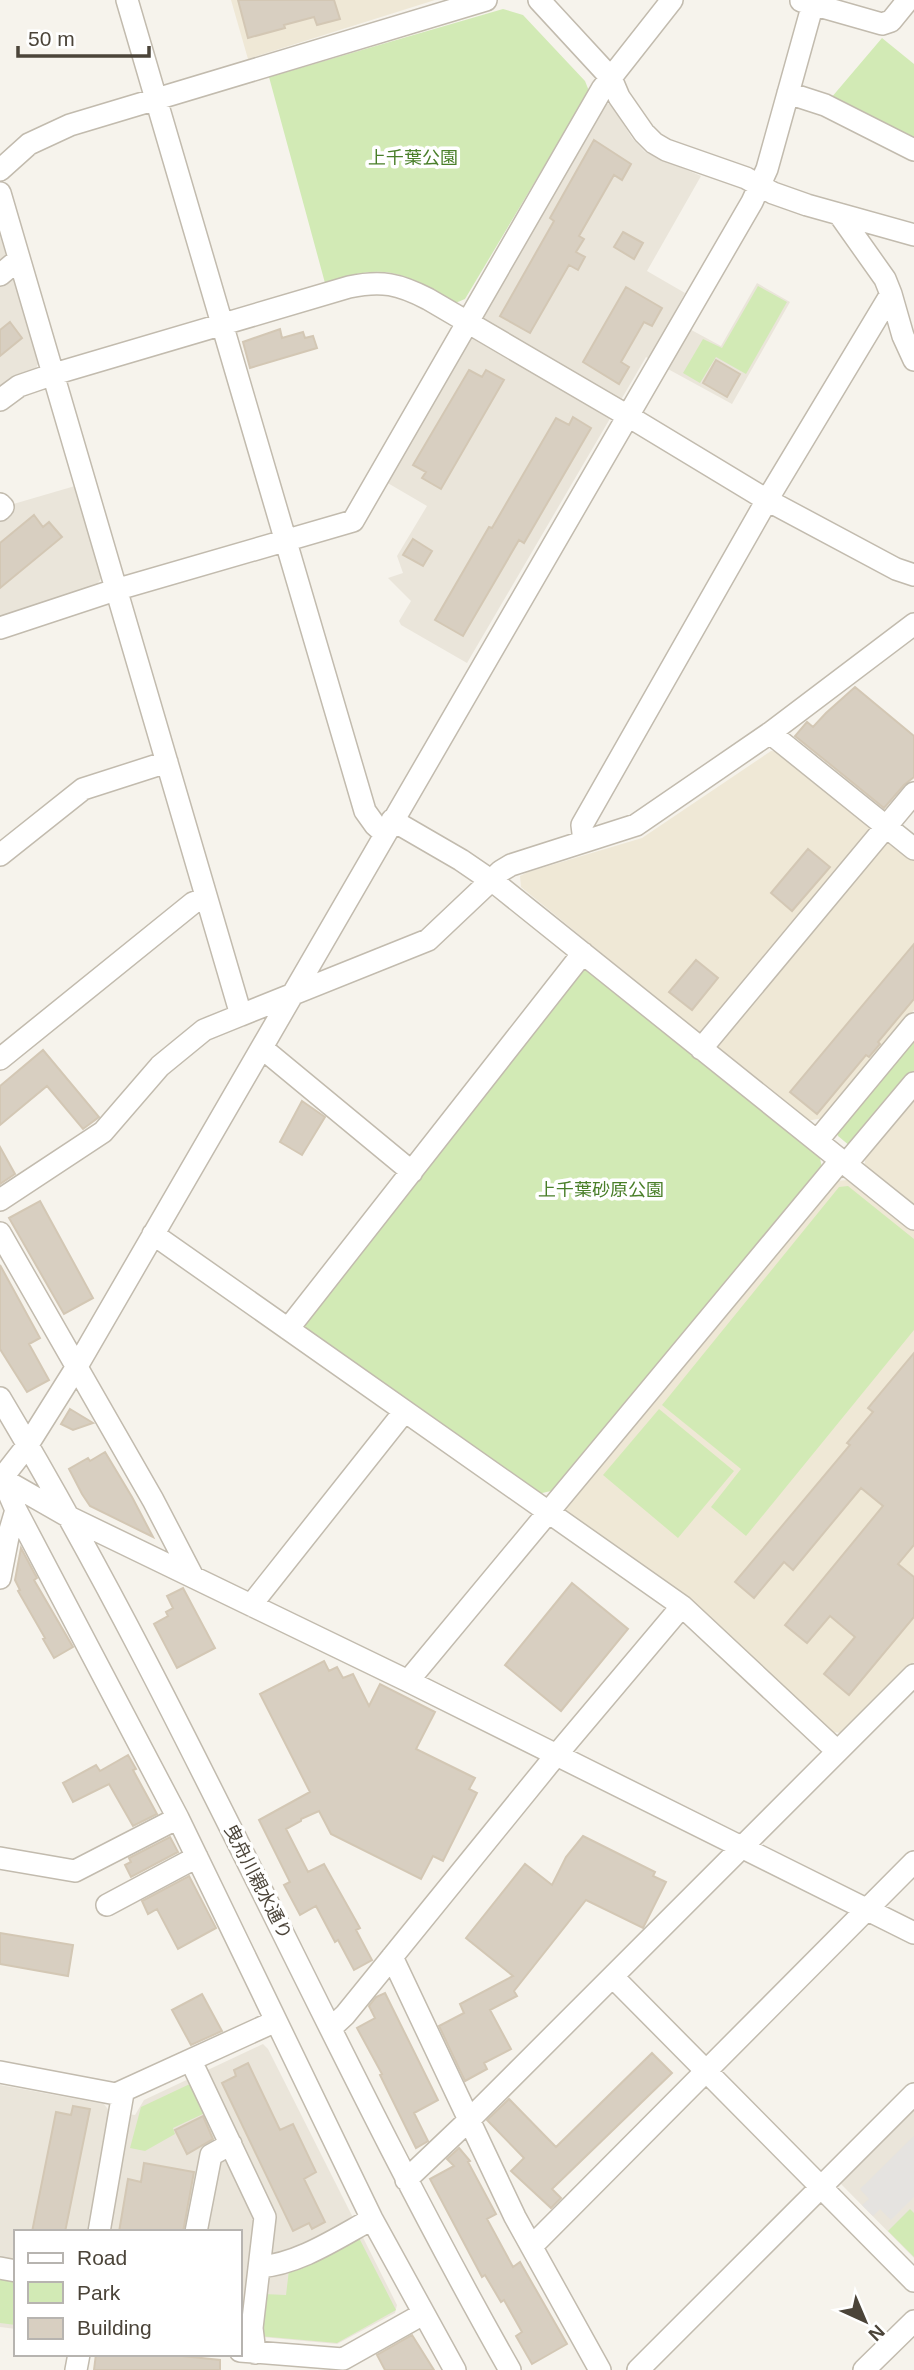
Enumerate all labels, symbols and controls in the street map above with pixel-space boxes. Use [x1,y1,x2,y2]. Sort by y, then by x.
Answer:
scale bar [18,14,149,58]
text: 50 m [28,27,75,50]
park label: 上千葉公園 [368,148,458,168]
park label: 上千葉砂原公園 [538,1180,664,1200]
street label: 曳舟川親水通り [220,1821,296,1943]
legend [14,2230,242,2356]
text: Road [77,2246,127,2269]
text: Park [77,2281,121,2304]
north arrow [830,2286,900,2356]
text: Building [77,2316,152,2339]
text: N [864,2321,889,2345]

